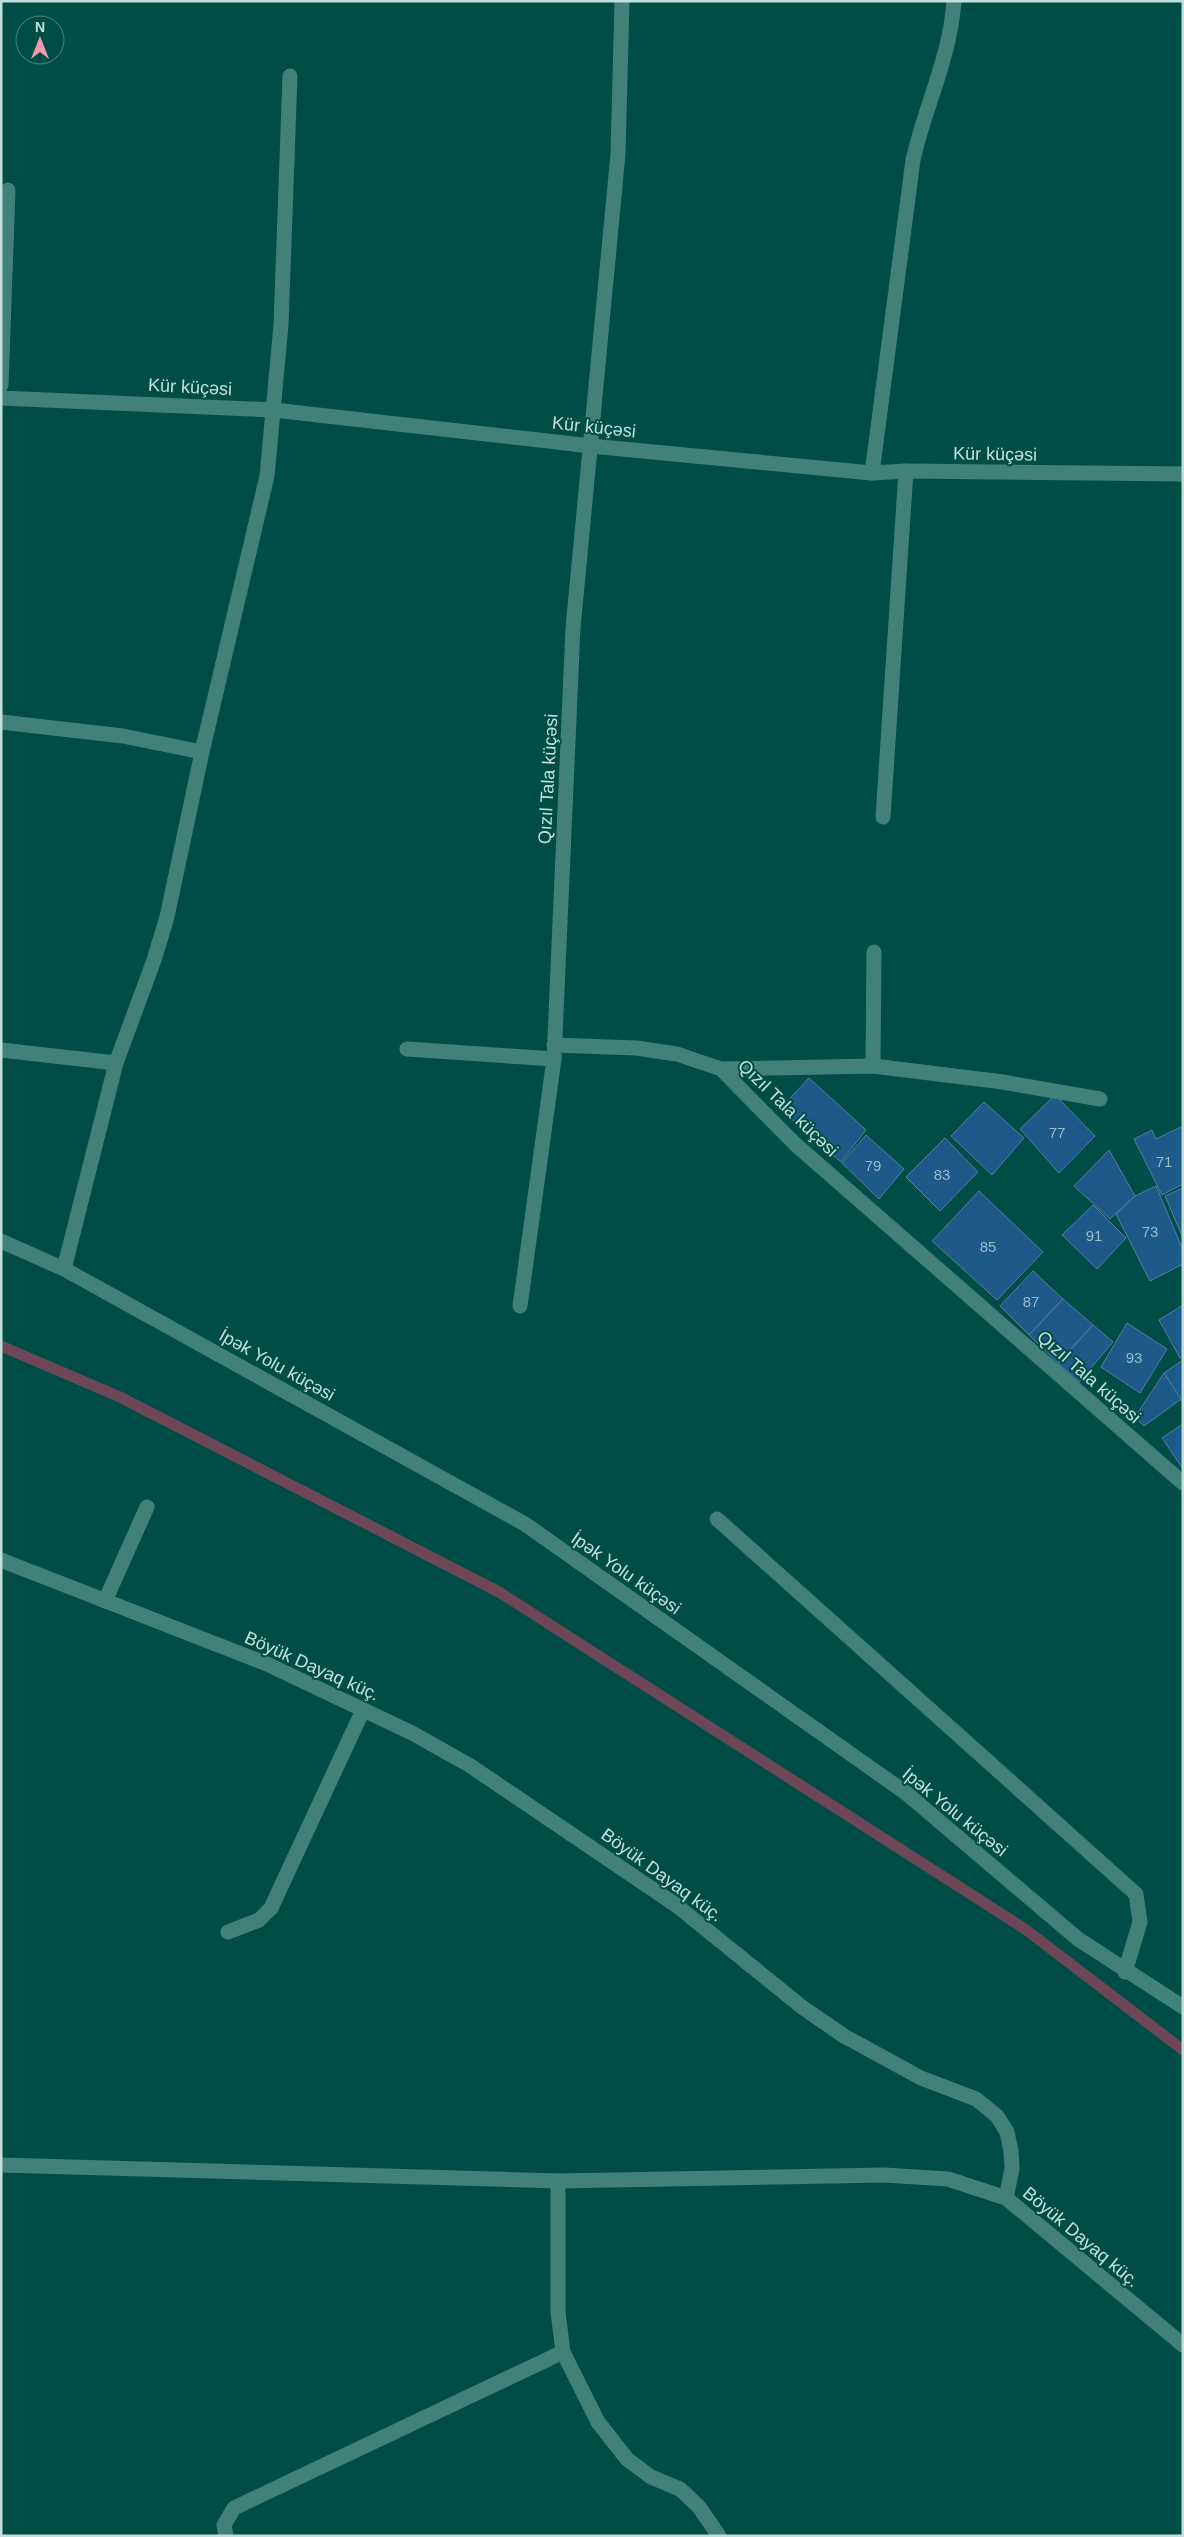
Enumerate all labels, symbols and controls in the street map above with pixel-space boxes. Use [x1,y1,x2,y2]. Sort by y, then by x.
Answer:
north arrow [15,15,65,65]
text: N [35,19,45,35]
street label: Kür küçəsi [148,375,232,399]
street label: Kür küçəsi [551,413,637,441]
street label: Kür küçəsi [953,443,1037,465]
street label: Qızıl Tala küçəsi [535,713,561,845]
street label: Qızıl Tala küçəsi [734,1055,842,1161]
house number: 77 [1049,1124,1065,1141]
house number: 71 [1156,1153,1172,1170]
house number: 79 [865,1157,881,1174]
house number: 83 [934,1166,950,1183]
house number: 73 [1142,1223,1158,1240]
house number: 91 [1086,1227,1102,1244]
house number: 85 [980,1238,996,1255]
house number: 87 [1023,1293,1039,1310]
street label: İpək Yolu küçəsi [216,1325,338,1405]
street label: Qızıl Tala küçəsi [1033,1327,1145,1427]
house number: 93 [1126,1349,1142,1366]
street label: İpək Yolu küçəsi [567,1528,685,1618]
street label: Böyük Dayaq küç. [242,1627,382,1705]
street label: İpək Yolu küçəsi [899,1764,1011,1860]
street label: Böyük Dayaq küç. [597,1824,727,1926]
street label: Böyük Dayaq küç. [1019,2183,1143,2291]

